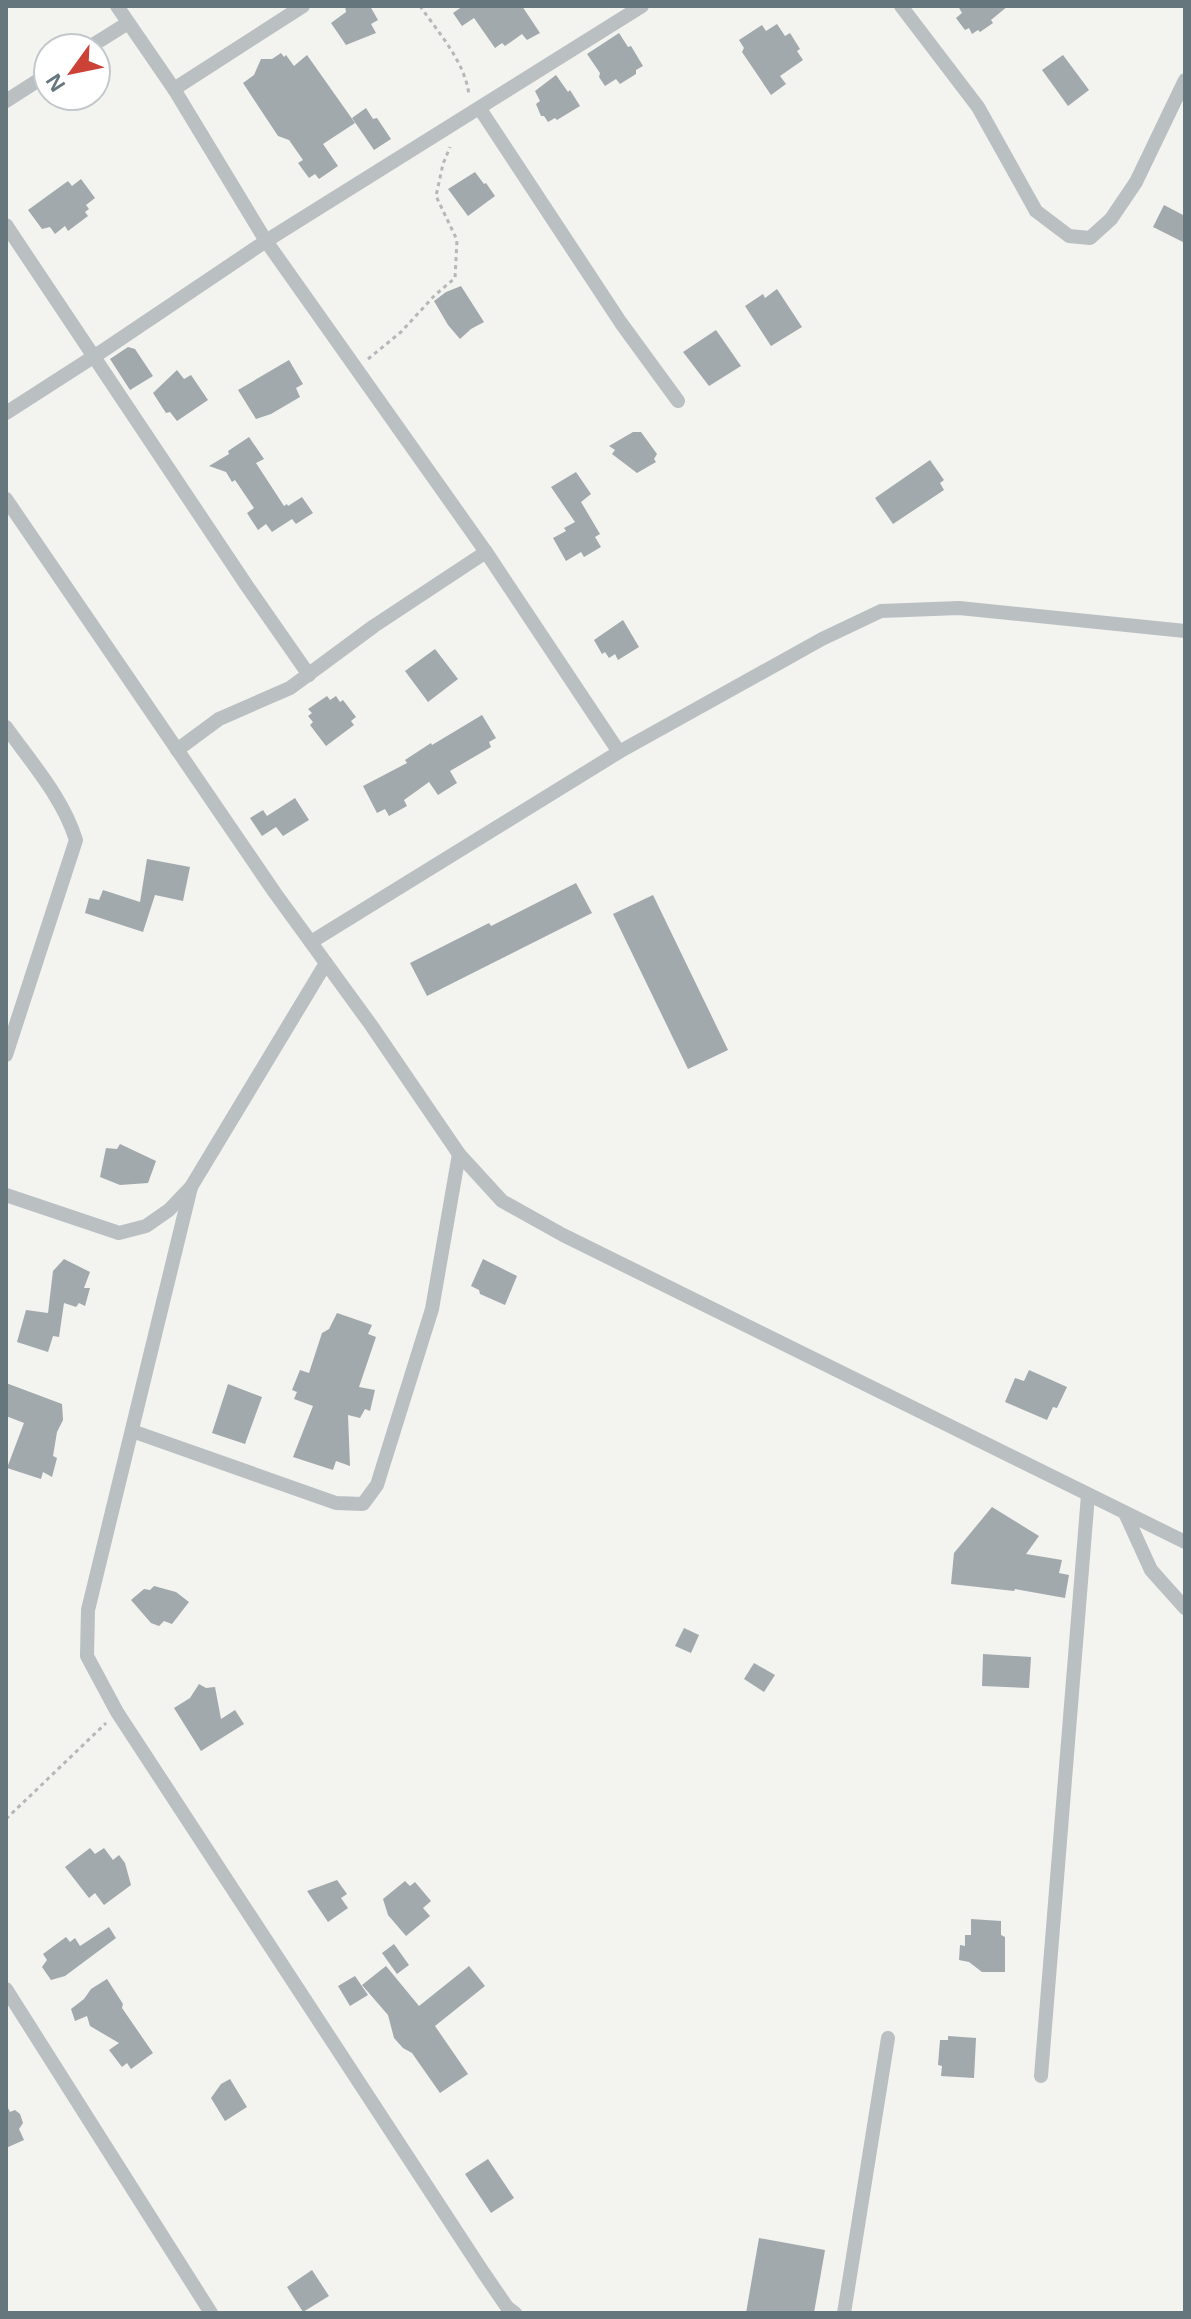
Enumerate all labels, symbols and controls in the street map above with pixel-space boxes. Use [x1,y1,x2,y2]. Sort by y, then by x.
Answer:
north arrow [32,32,112,112]
text: N [41,69,70,96]

